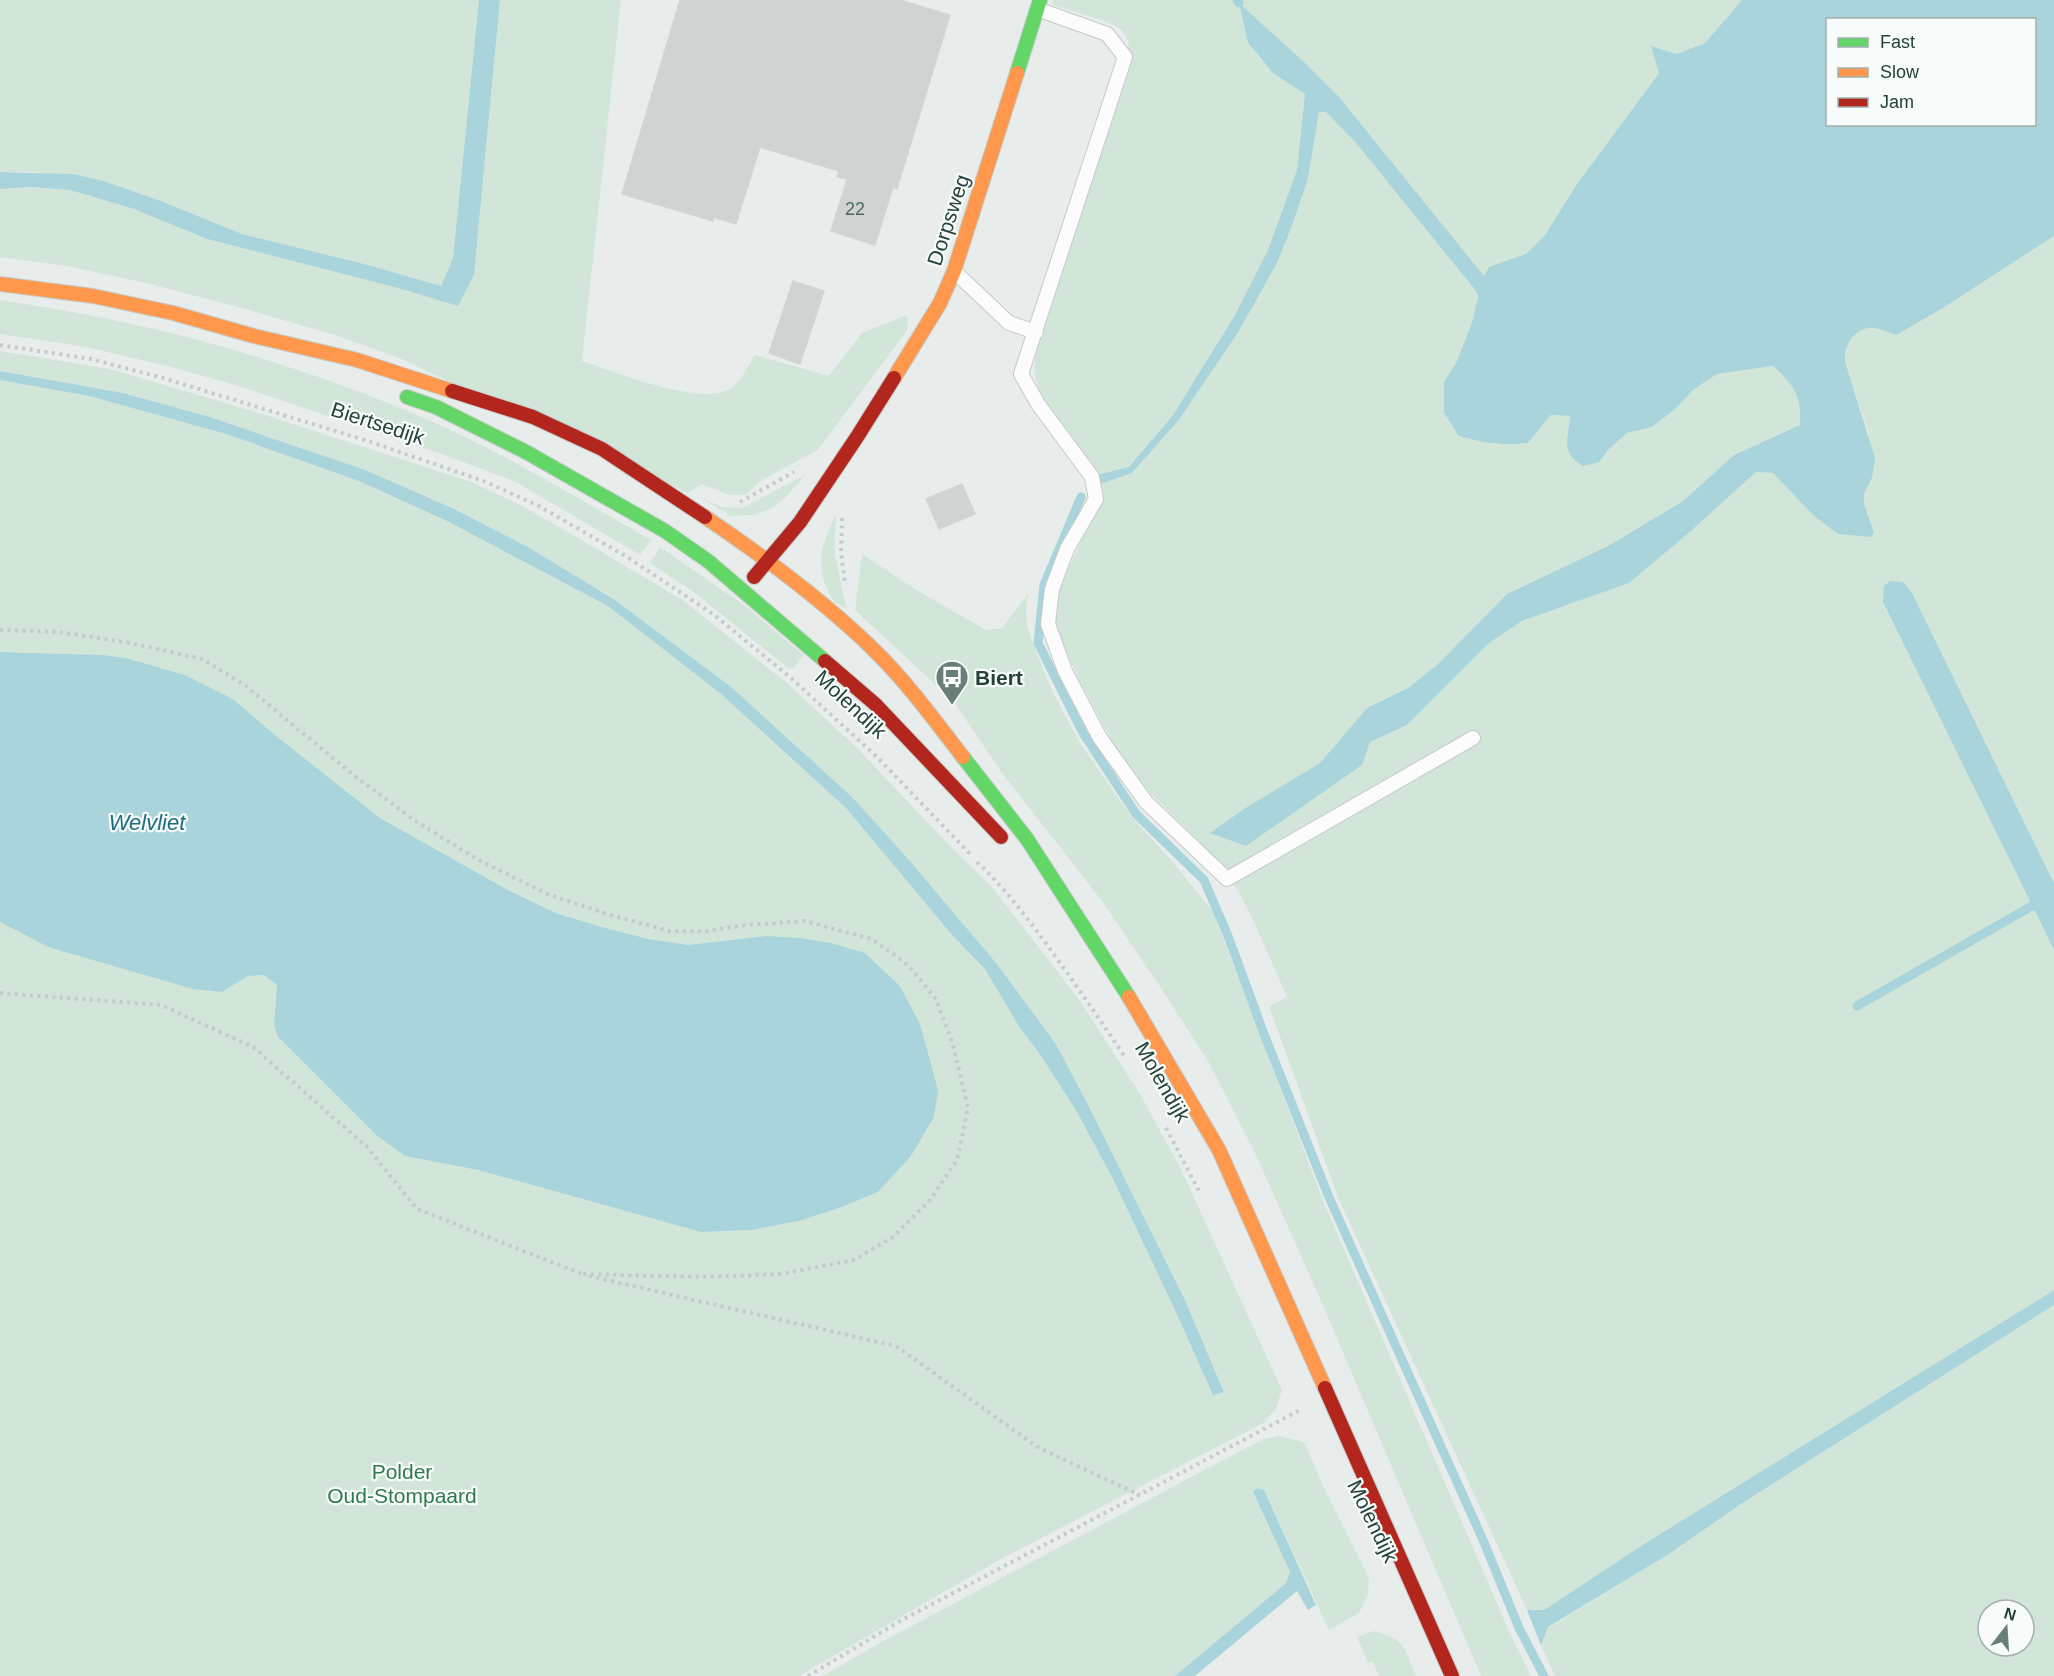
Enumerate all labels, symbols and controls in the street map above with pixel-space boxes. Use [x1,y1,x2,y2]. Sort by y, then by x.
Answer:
legend [1826,18,2036,126]
text: Fast [1880,32,1915,52]
text: Slow [1880,62,1920,82]
text: Jam [1880,92,1914,112]
street label: Dorpsweg [922,171,974,269]
house number: 22 [845,199,865,219]
street label: Biertsedijk [328,397,428,449]
bus stop icon: Biert [934,659,970,706]
street label: Molendijk [811,665,892,743]
place label: Biert [975,666,1023,689]
water label: Welvliet [109,810,186,835]
street label: Molendijk [1131,1038,1195,1127]
park label: Polder Oud-Stompaard [327,1460,477,1507]
street label: Molendijk [1343,1476,1403,1566]
north arrow [1976,1598,2036,1658]
text: N [2002,1604,2018,1624]

